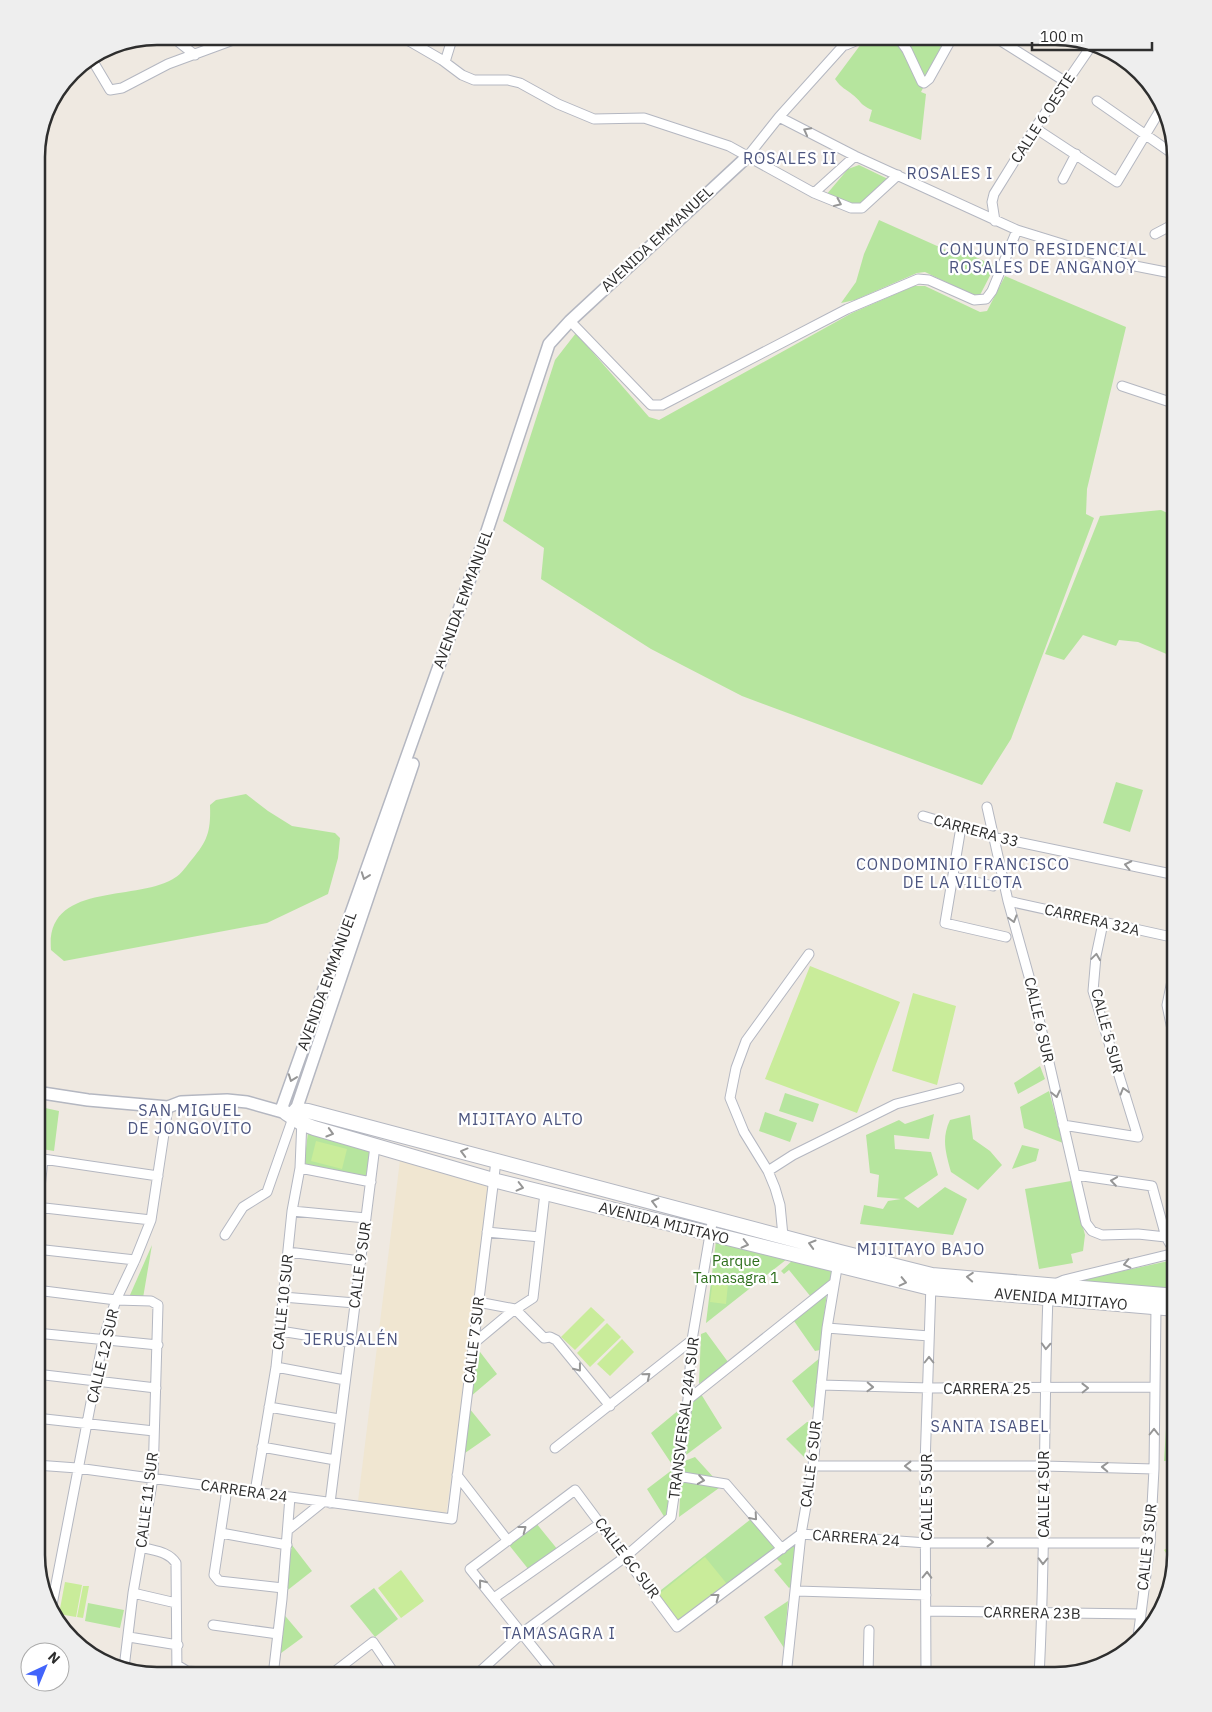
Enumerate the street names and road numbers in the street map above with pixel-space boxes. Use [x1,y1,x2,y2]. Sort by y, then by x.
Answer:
street label: CALLE 6 OESTE [1006,69,1079,167]
street label: AVENIDA EMMANUEL [597,181,717,295]
street label: AVENIDA EMMANUEL [429,526,497,671]
street label: CARRERA 33 [931,810,1021,851]
street label: CARRERA 32A [1043,899,1142,940]
street label: AVENIDA EMMANUEL [293,908,361,1053]
street label: CALLE 6 SUR [1020,975,1059,1065]
street label: CALLE 5 SUR [1087,986,1128,1075]
street label: AVENIDA MIJITAYO [597,1197,731,1248]
street label: CALLE 9 SUR [344,1220,375,1309]
street label: CALLE 10 SUR [268,1253,297,1351]
street label: AVENIDA MIJITAYO [994,1283,1128,1314]
street label: CALLE 7 SUR [459,1295,488,1384]
street label: CALLE 12 SUR [82,1307,123,1405]
street label: TRANSVERSAL 24A SUR [664,1336,703,1500]
street label: CARRERA 25 [943,1379,1031,1398]
street label: CALLE 6 SUR [796,1419,825,1508]
street label: CALLE 4 SUR [1034,1450,1053,1538]
street label: CALLE 11 SUR [131,1451,162,1549]
street label: CALLE 5 SUR [917,1453,936,1541]
street label: CARRERA 24 [199,1475,289,1506]
street label: CALLE 3 SUR [1132,1503,1161,1591]
street label: CALLE 6C SUR [591,1513,664,1602]
street label: CARRERA 24 [812,1525,900,1550]
street label: CARRERA 23B [983,1602,1081,1623]

